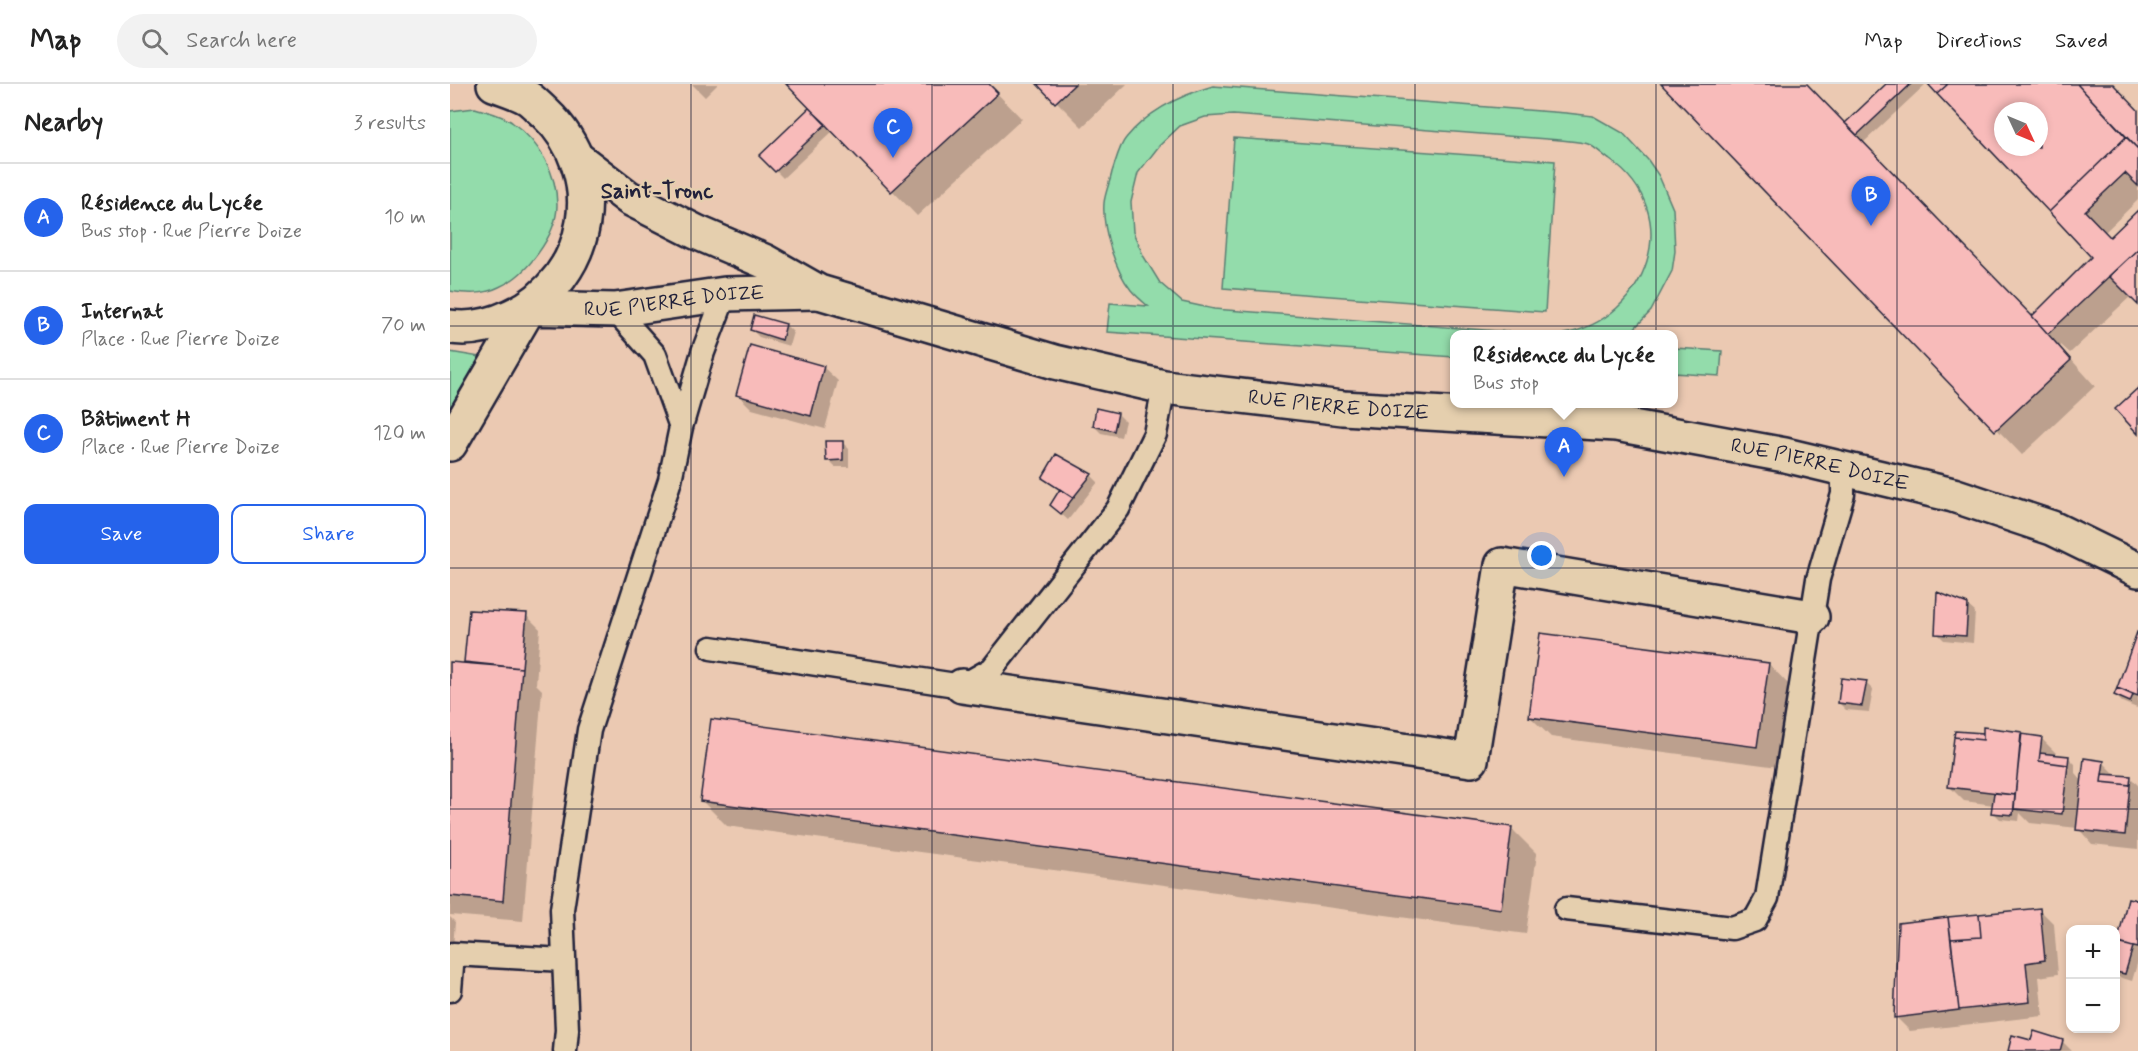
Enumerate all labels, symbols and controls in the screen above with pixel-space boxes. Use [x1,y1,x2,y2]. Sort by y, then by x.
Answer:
search box [117,14,537,68]
text: Map [30,23,81,60]
icon: search [138,25,171,58]
text: Search here [186,27,297,55]
text: Map [1864,27,1903,55]
text: Directions [1936,27,2022,55]
text: Saved [2055,27,2108,55]
north arrow [1994,102,2048,156]
text: Nearby [24,106,103,140]
pin: C [874,109,912,158]
text: 3 results [354,110,426,137]
pin: B [1852,176,1890,226]
district label: Saint-Tronc [601,178,714,206]
text: Résidence du Lycée [81,190,263,218]
text: A [37,204,50,231]
text: 10 m [384,204,426,231]
text: Bus stop · Rue Pierre Doize [81,218,302,245]
street label: RUE PIERRE DOIZE [583,280,765,324]
text: Internat [81,298,163,326]
text: B [37,312,50,339]
text: 70 m [381,312,426,339]
text: Place · Rue Pierre Doize [81,326,280,353]
popup [1450,330,1678,408]
text: Résidence du Lycée [1473,342,1655,370]
text: Bus stop [1473,370,1539,397]
street label: RUE PIERRE DOIZE [1247,383,1430,427]
text: Bâtiment H [81,406,191,434]
text: C [36,420,51,447]
text: 120 m [373,420,426,447]
pin: A [1544,428,1584,477]
street label: RUE PIERRE DOIZE [1729,432,1912,498]
text: Place · Rue Pierre Doize [81,434,280,461]
button: Save [24,504,219,564]
button: Share [231,504,426,564]
your location [1527,541,1556,570]
map controls [2066,925,2120,1033]
button: + [2066,925,2120,979]
button: − [2066,979,2120,1033]

